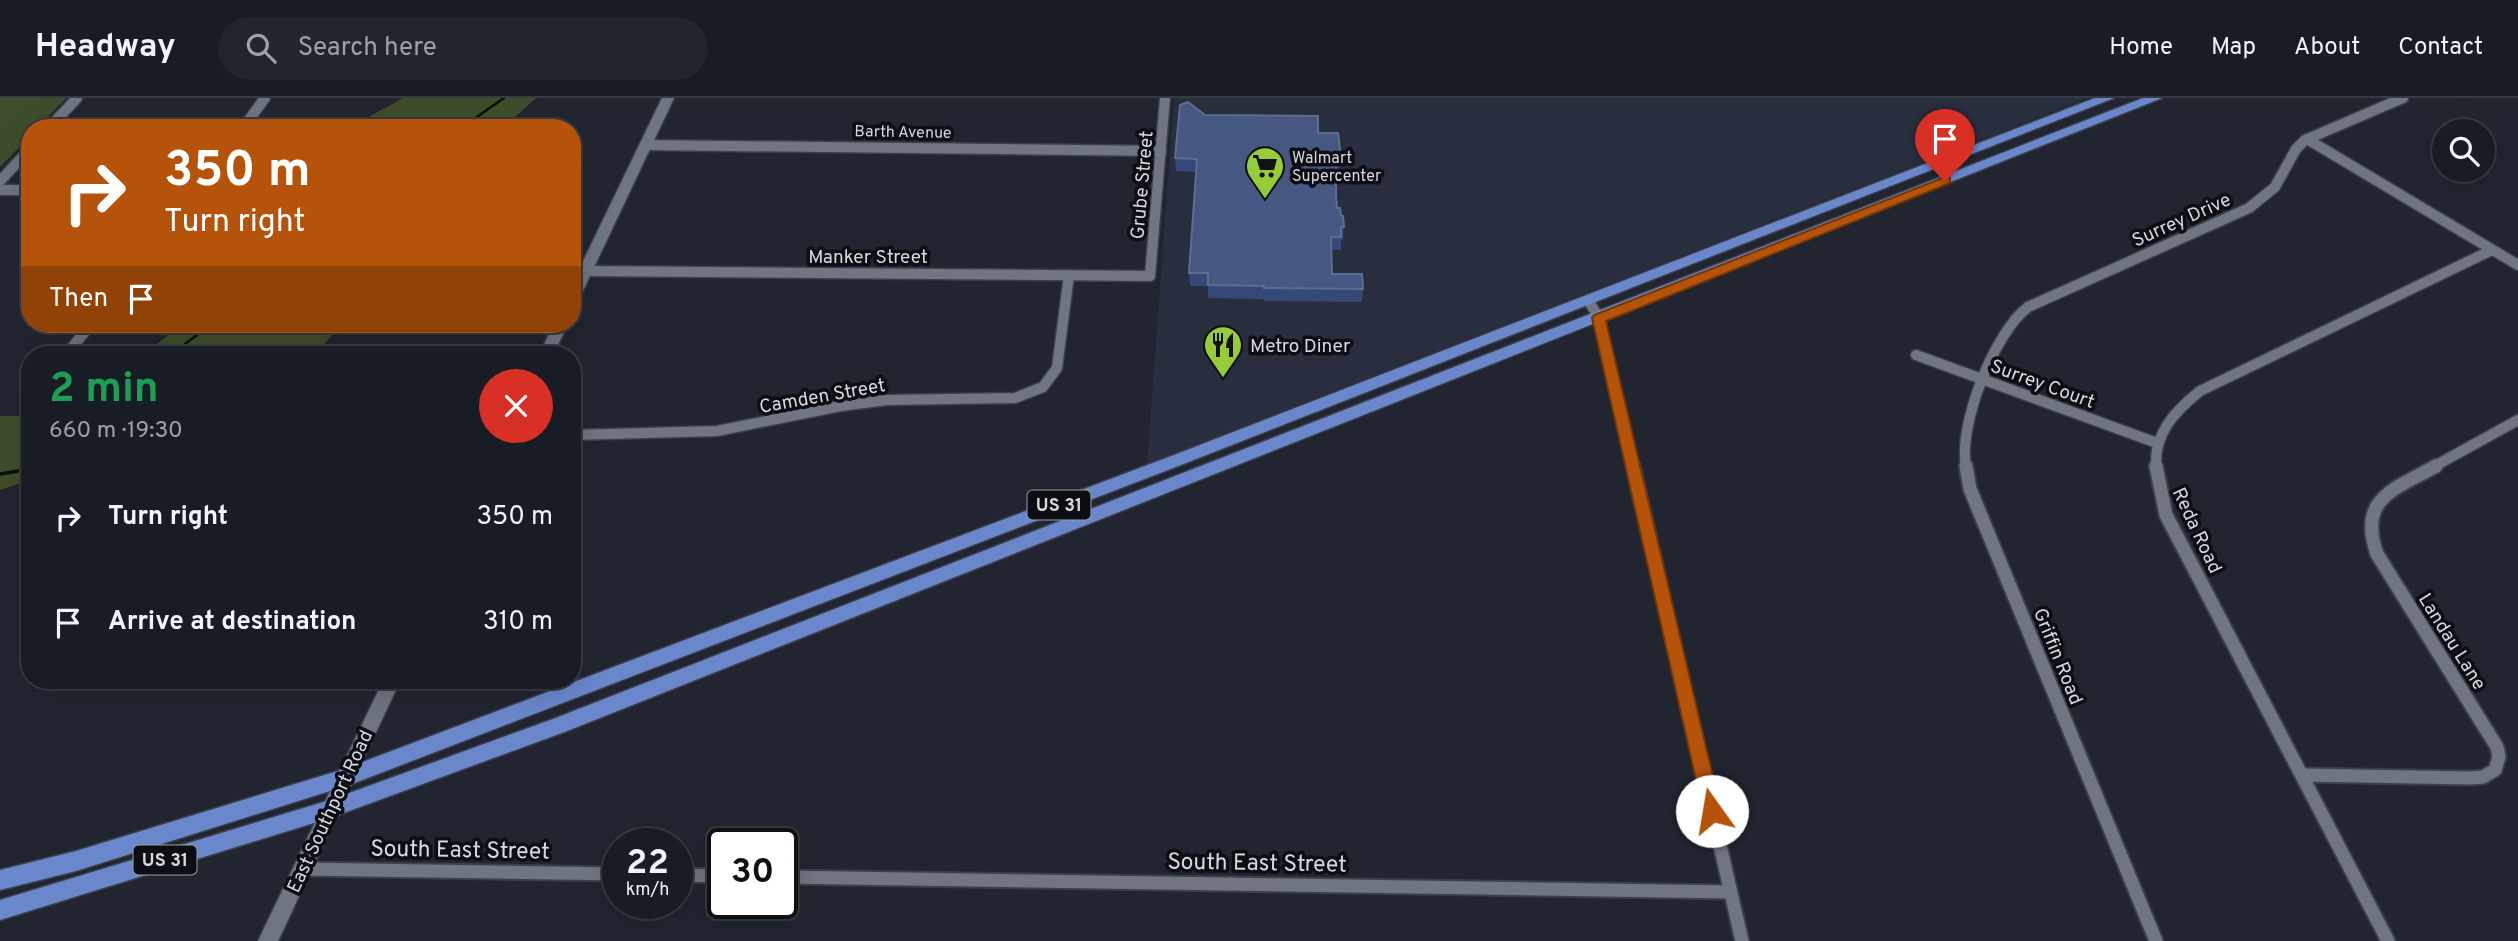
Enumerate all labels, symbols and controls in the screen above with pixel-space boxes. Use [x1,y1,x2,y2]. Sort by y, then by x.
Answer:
search box [218,17,708,80]
text: Headway [35,27,176,69]
icon: search [242,29,280,67]
text: Search here [298,32,437,65]
text: Home [2109,33,2173,63]
text: Map [2211,33,2256,63]
text: About [2294,33,2360,63]
text: Contact [2398,33,2483,63]
pin [1915,109,1975,181]
map controls [2432,119,2495,182]
button: search [2432,119,2495,182]
icon: arrive [1926,120,1964,158]
street label: Barth Avenue [854,122,952,144]
street label: Grube Street [1126,130,1160,240]
text: 350 m [164,142,311,204]
supermarket icon: Walmart Supercenter [1244,145,1286,200]
icon: right [49,147,140,238]
place label: Walmart Supercenter [1292,149,1381,187]
street label: Surrey Drive [2129,188,2235,253]
text: Turn right [164,203,306,243]
street label: Manker Street [808,246,928,270]
icon: arrive [122,280,160,318]
text: Then [49,283,108,316]
restaurant icon: Metro Diner [1202,324,1244,379]
place label: Metro Diner [1250,335,1351,359]
street label: Surrey Court [1987,355,2098,415]
text: 2 min [49,364,159,417]
button: close [479,369,553,443]
street label: Camden Street [757,374,887,420]
text: 660 m · 19:30 [49,417,183,446]
street label: Reda Road [2166,484,2226,578]
road number: US 31 [1028,491,1090,520]
icon: right [49,499,87,537]
text: Turn right [108,501,228,534]
text: 350 m [476,501,553,534]
street label: Landau Lane [2412,589,2491,695]
icon: arrive [49,604,87,642]
street label: Griffin Road [2027,605,2087,709]
text: Arrive at destination [108,606,356,639]
text: 310 m [483,606,553,639]
street label: East Southport Road [283,727,379,897]
position arrow [1675,774,1749,848]
speed limit sign: 30 [707,828,798,919]
street label: South East Street [370,835,550,868]
text: 22 [626,842,669,886]
road number: US 31 [134,846,196,874]
street label: South East Street [1167,848,1347,881]
text: km/h [626,879,669,902]

